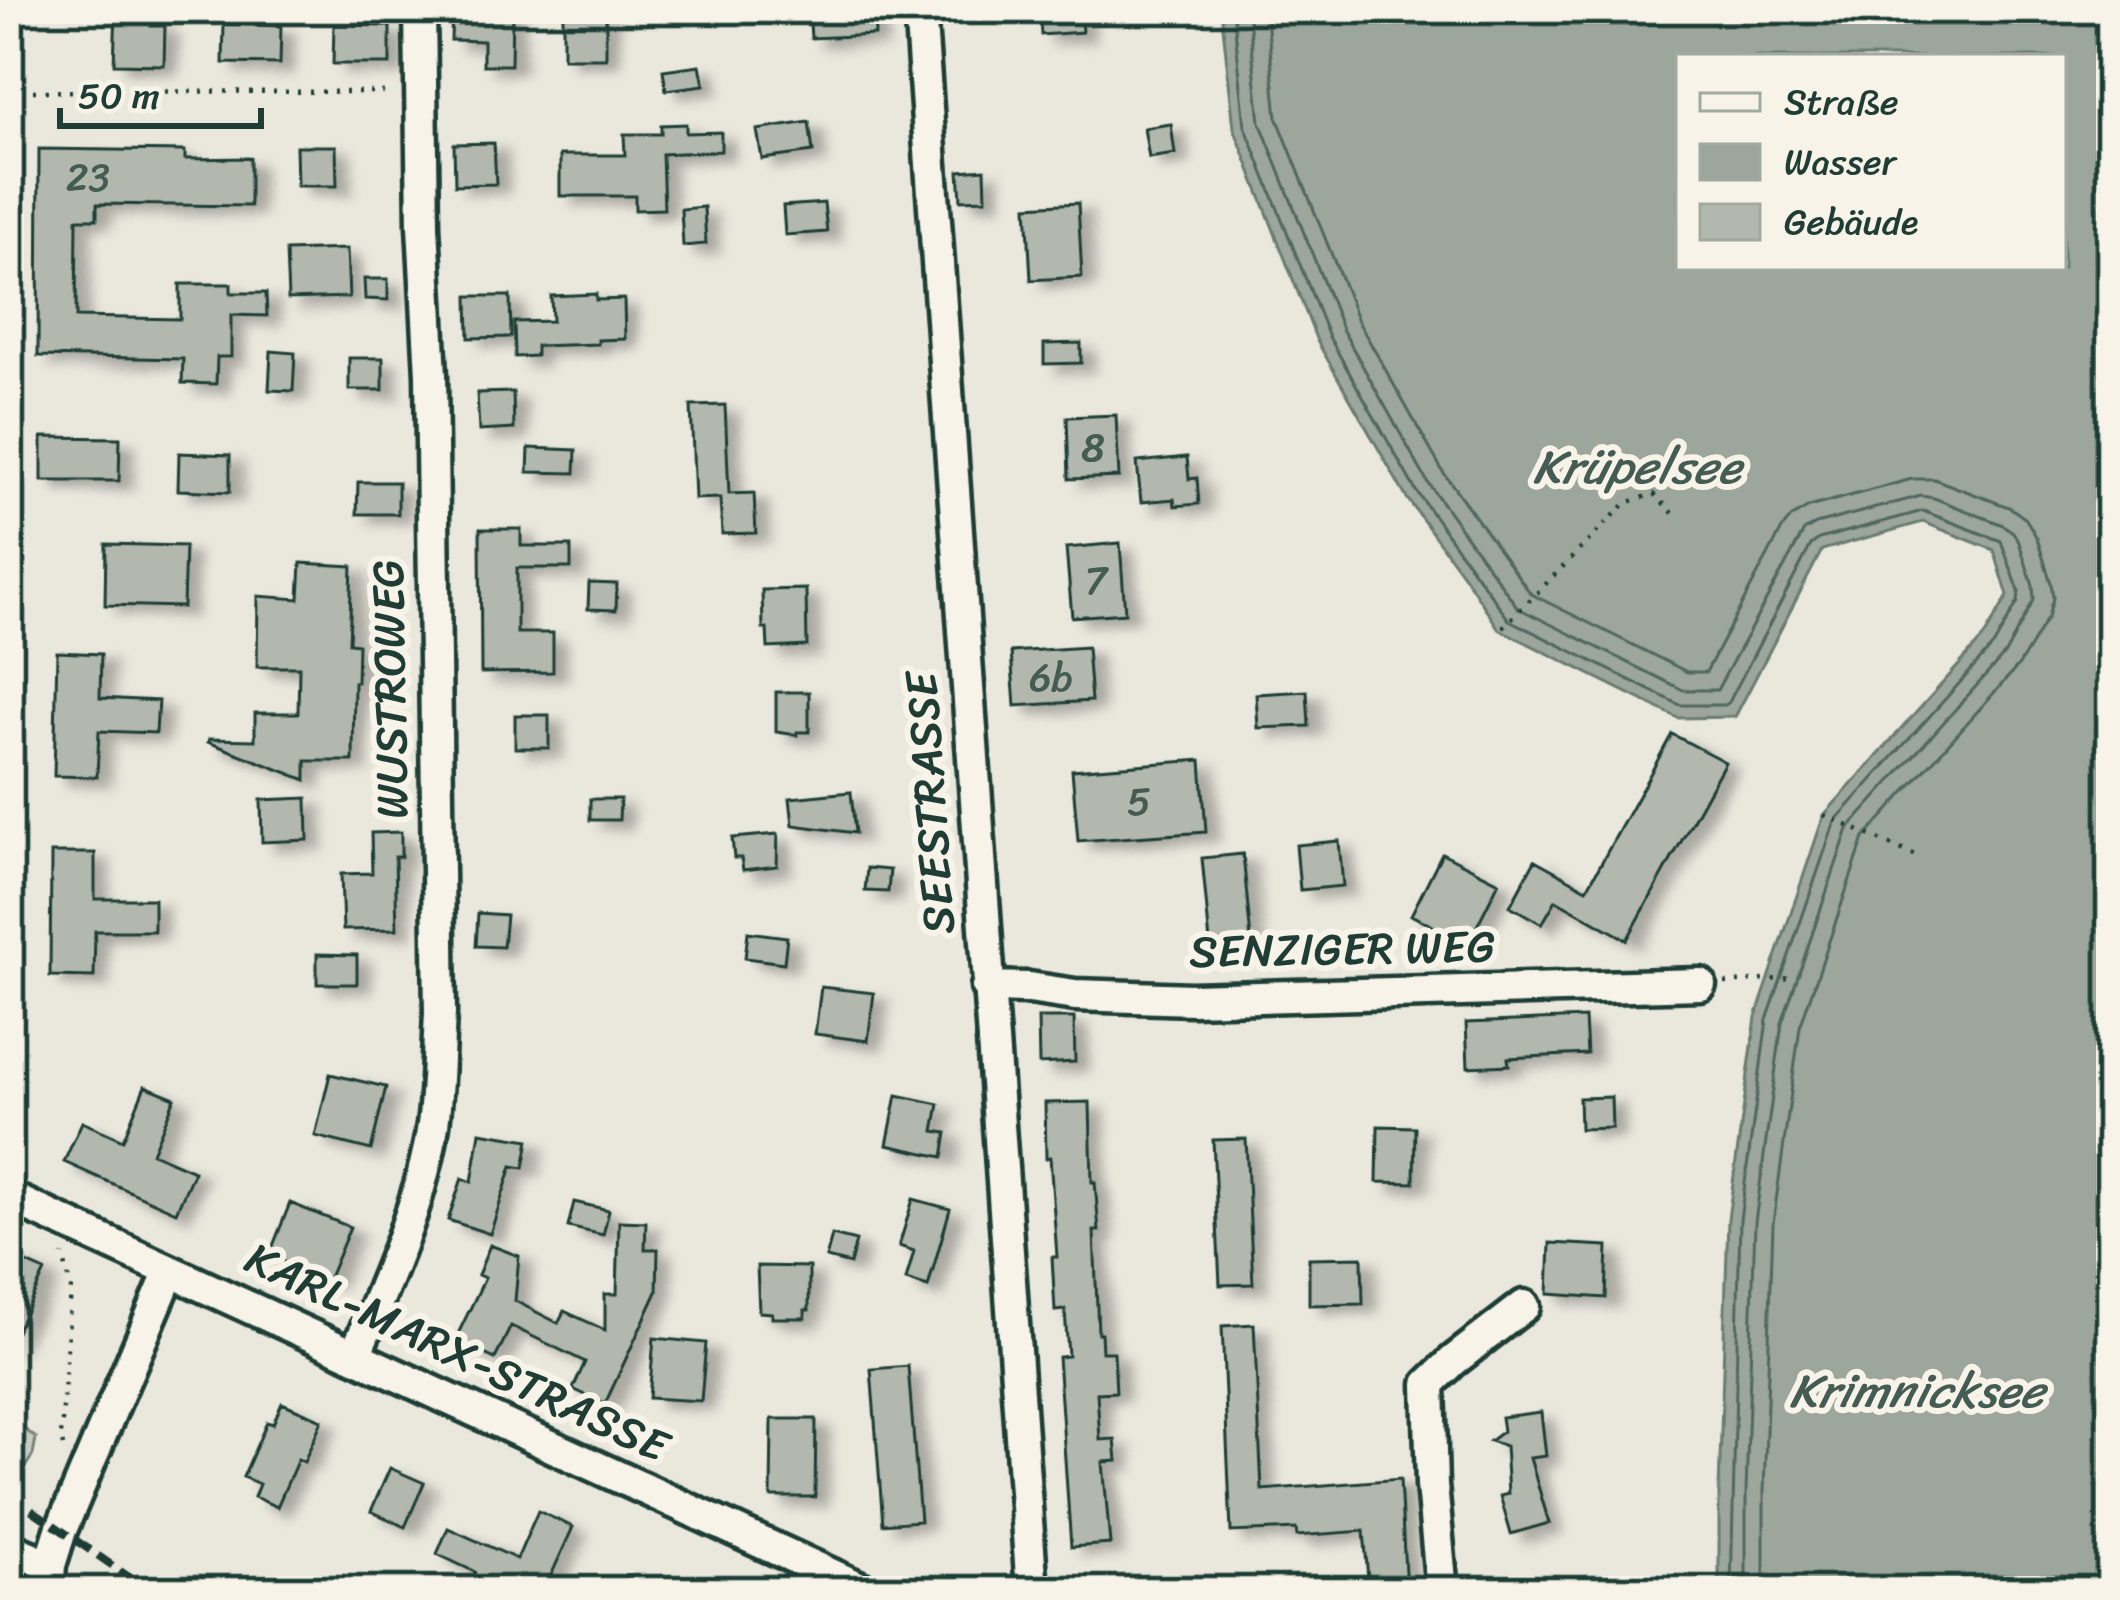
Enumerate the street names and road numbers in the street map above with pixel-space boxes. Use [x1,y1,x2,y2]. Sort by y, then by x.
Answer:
street label: WUSTROWEG [348,558,432,820]
street label: SEESTRASSE [881,666,979,937]
street label: SENZIGER WEG [1188,906,1496,992]
street label: KARL-MARX-STRASSE [232,1219,685,1487]

